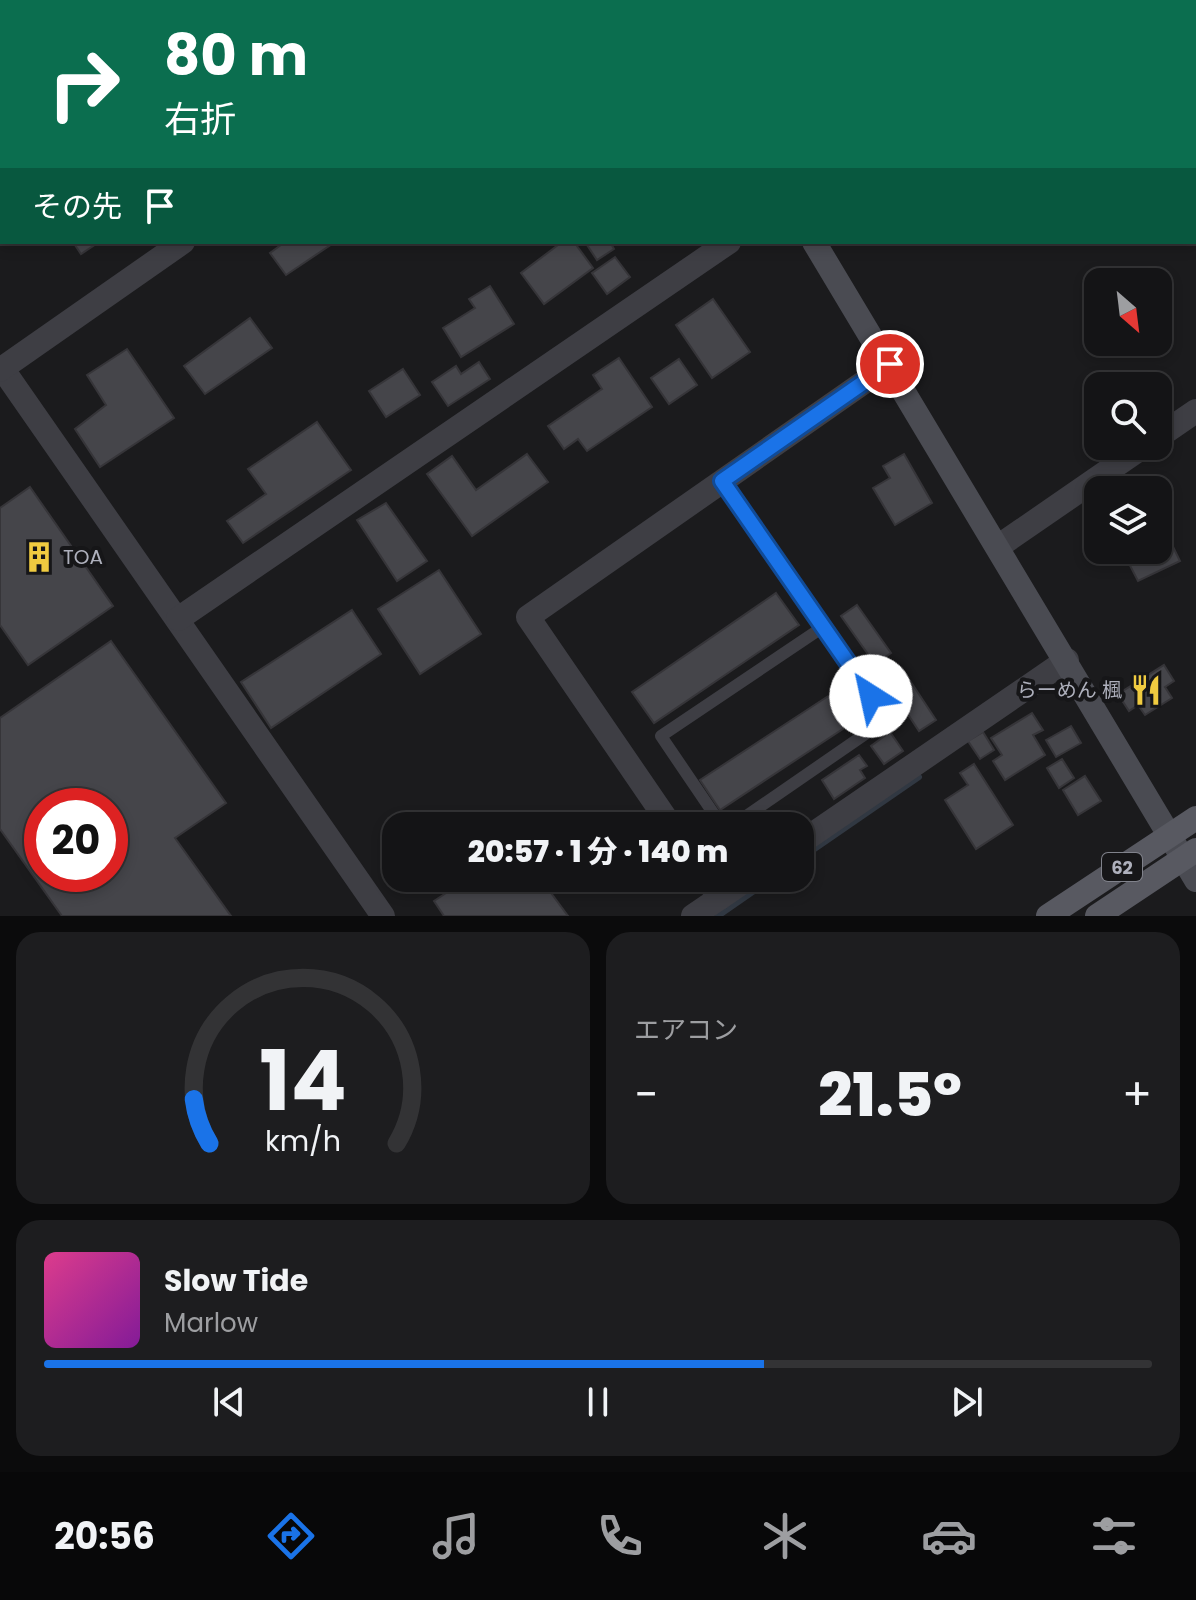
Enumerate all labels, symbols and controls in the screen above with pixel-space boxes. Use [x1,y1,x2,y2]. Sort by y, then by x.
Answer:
text: 80 m [164,16,308,95]
icon: right [32,32,136,136]
text: 右折 [164,94,236,145]
icon: arrive [138,184,182,228]
text: その先 [32,185,122,228]
north arrow [1084,268,1172,356]
map controls [1084,268,1172,564]
pin [856,330,924,398]
icon: arrive [868,342,912,386]
button: search [1084,372,1172,460]
button: layers [1084,476,1172,564]
building icon: TOA [22,540,56,574]
place label: TOA [63,543,103,571]
position arrow [829,654,913,738]
restaurant icon: らーめん 楓 [1129,673,1163,707]
place label: らーめん 楓 [1017,676,1122,704]
speed limit sign: 20 [24,788,128,892]
text: 20:57 · 1 分 · 140 m [468,830,728,873]
road number: 62 [1102,853,1142,881]
text: エアコン [634,1012,738,1048]
text: 14 [259,1023,347,1139]
text: 21.5° [818,1053,962,1137]
text: − [634,1064,658,1125]
text: + [1122,1064,1152,1125]
text: km/h [265,1121,341,1161]
text: Slow Tide [164,1259,308,1302]
text: Marlow [164,1305,258,1341]
icon: previous [207,1380,251,1424]
icon: pause [576,1380,620,1424]
icon: next [945,1380,989,1424]
icon: directions [263,1508,319,1564]
icon: music [428,1508,484,1564]
icon: phone [592,1508,648,1564]
icon: climate [757,1508,813,1564]
icon: car [921,1508,977,1564]
icon: filters [1086,1508,1142,1564]
text: 20:56 [54,1511,155,1562]

